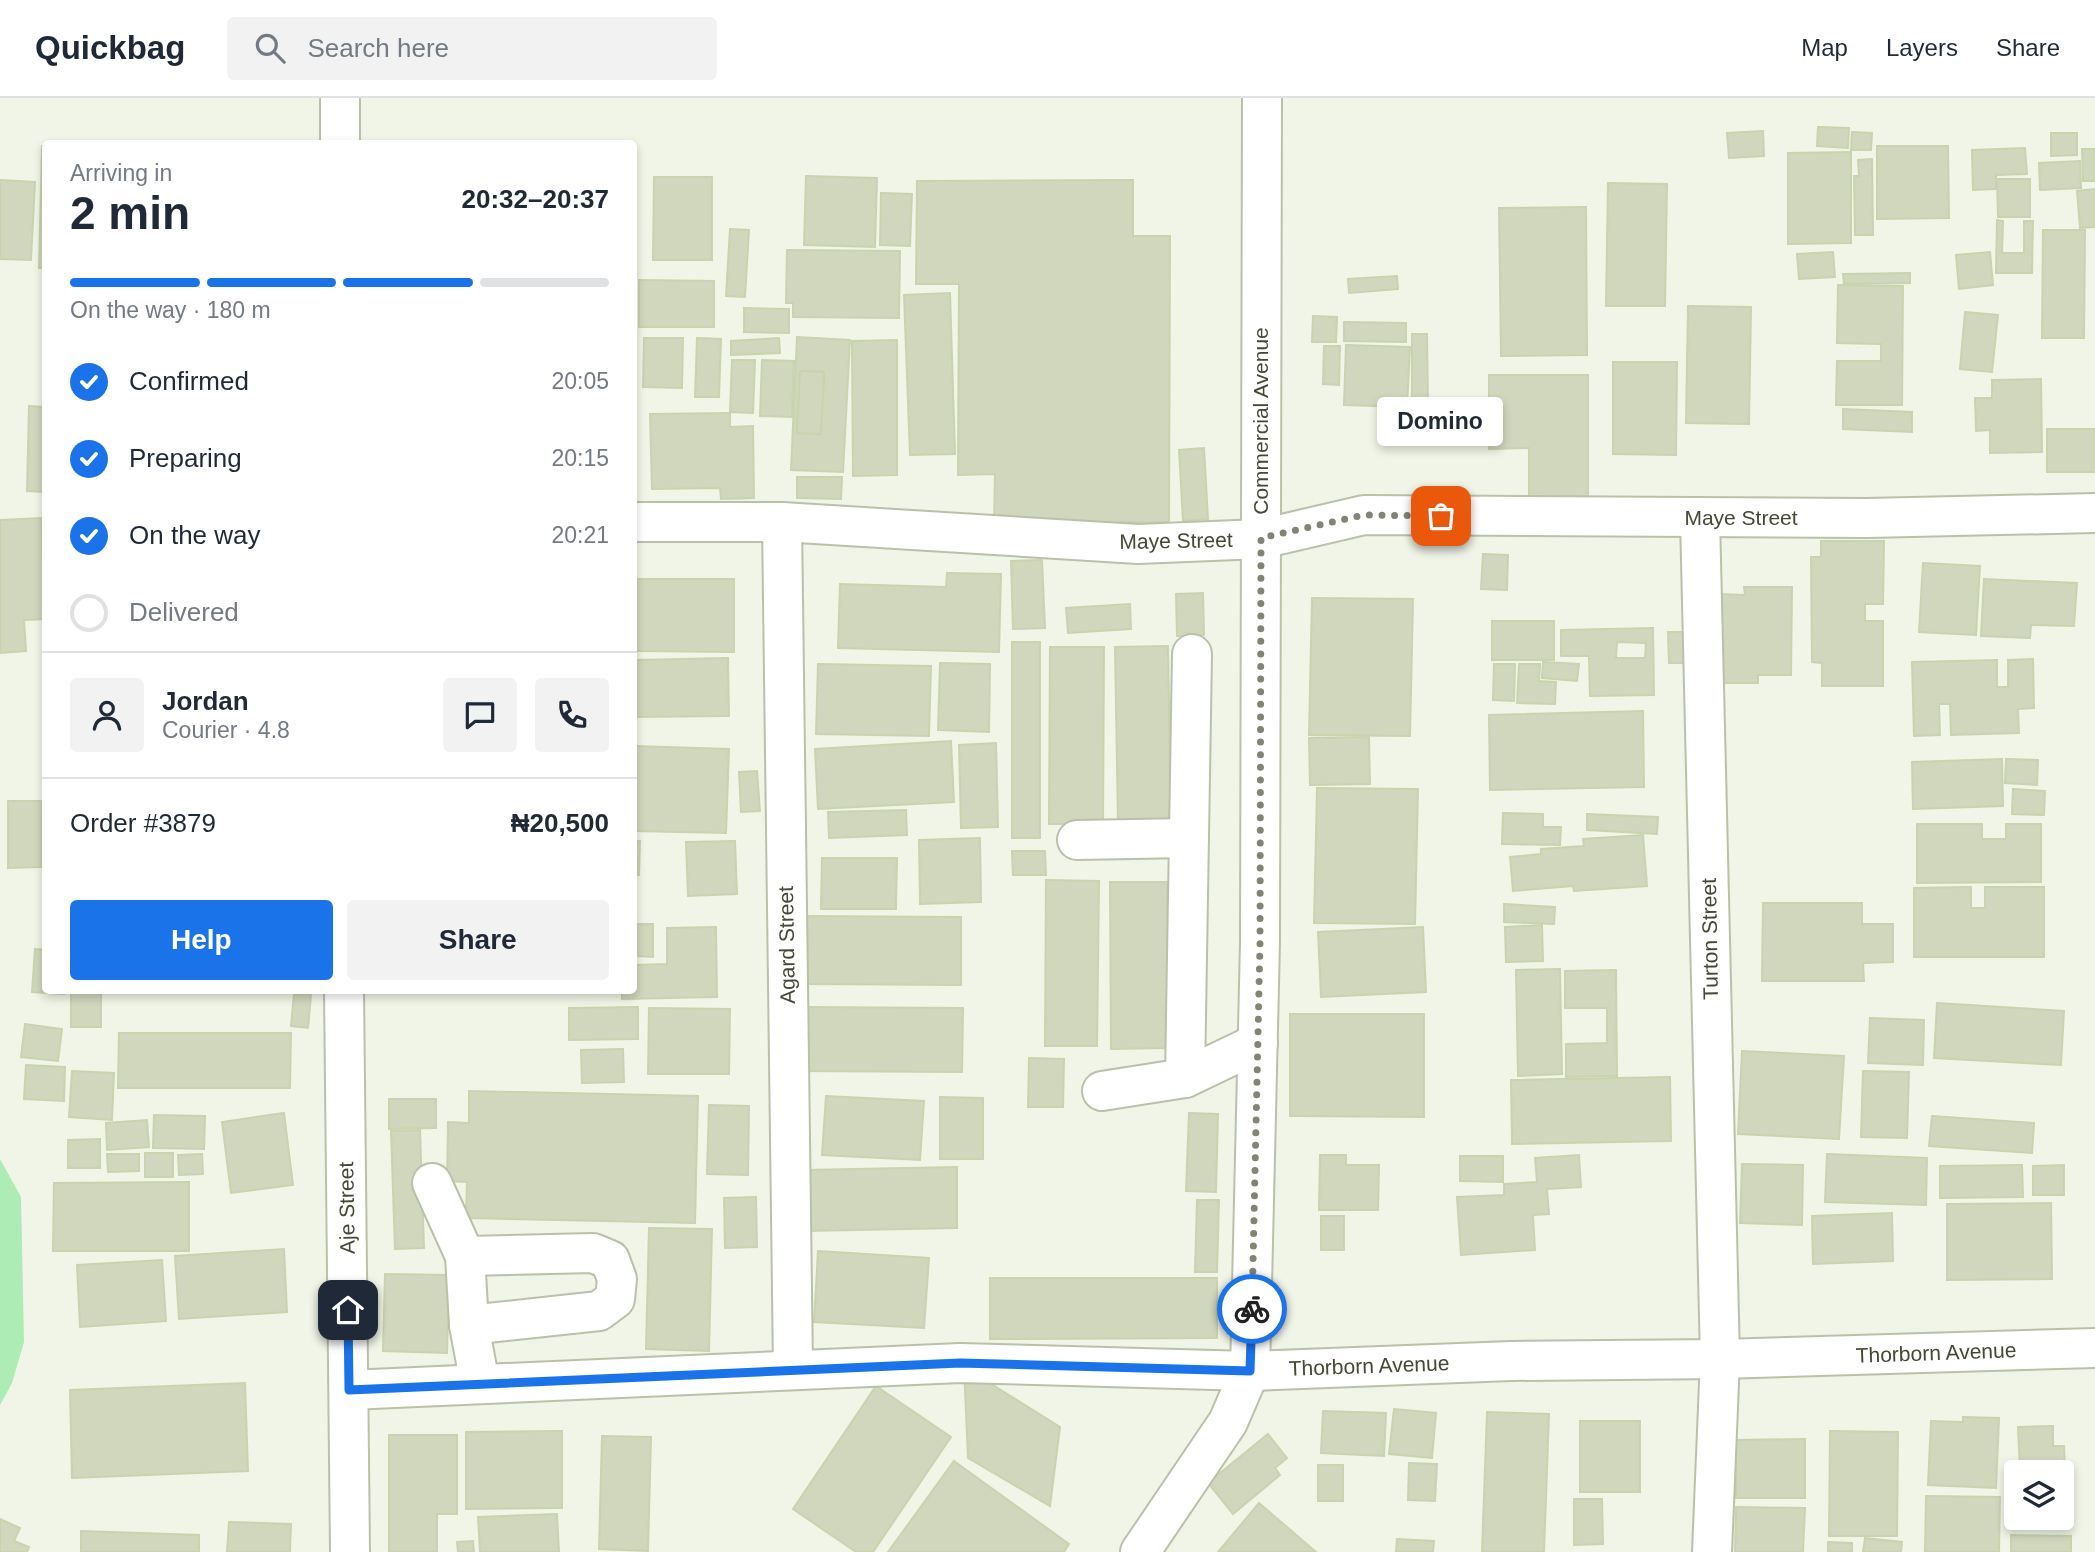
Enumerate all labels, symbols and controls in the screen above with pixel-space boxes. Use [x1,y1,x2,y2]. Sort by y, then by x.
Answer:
search box [227,17,717,80]
text: Quickbag [35,29,185,66]
icon: search [251,29,289,67]
text: Search here [307,33,449,63]
text: Map [1801,34,1848,61]
text: Layers [1886,34,1958,61]
text: Share [1996,34,2060,61]
text: Arriving in [70,160,172,186]
text: 20:32–20:37 [462,184,609,214]
text: 2 min [70,187,190,239]
text: On the way · 180 m [70,297,271,323]
street label: Commercial Avenue [1249,327,1272,515]
icon: check [70,363,108,401]
text: Confirmed [129,366,249,396]
text: 20:05 [551,368,609,394]
callout: Domino [1378,397,1504,446]
text: Domino [1397,408,1483,434]
icon: check [70,440,108,478]
text: Preparing [129,443,242,473]
text: 20:15 [551,445,609,471]
pin [1411,486,1471,546]
icon: bag [1422,497,1460,535]
street label: Maye Street [1684,506,1798,529]
icon: check [70,517,108,555]
text: On the way [129,520,261,550]
text: 20:21 [551,522,609,548]
street label: Maye Street [1119,528,1233,553]
text: Delivered [129,597,239,627]
button: person [70,678,144,752]
button: chat [443,678,517,752]
button: phone [535,678,609,752]
text: Jordan [162,686,249,716]
text: Courier · 4.8 [162,717,290,743]
text: Order #3879 [70,808,216,838]
text: ₦20,500 [511,808,609,838]
street label: Turton Street [1697,878,1722,1000]
street label: Agard Street [774,886,799,1004]
button: Help [70,900,333,980]
button: Share [347,900,609,980]
street label: Aje Street [334,1162,359,1254]
courier [1217,1274,1287,1344]
pin [318,1280,378,1340]
icon: bike [1233,1290,1271,1328]
icon: home [329,1291,367,1329]
street label: Thorborn Avenue [1855,1338,2017,1367]
street label: Thorborn Avenue [1288,1351,1450,1380]
map controls [2004,1460,2074,1530]
button: layers [2004,1460,2074,1530]

